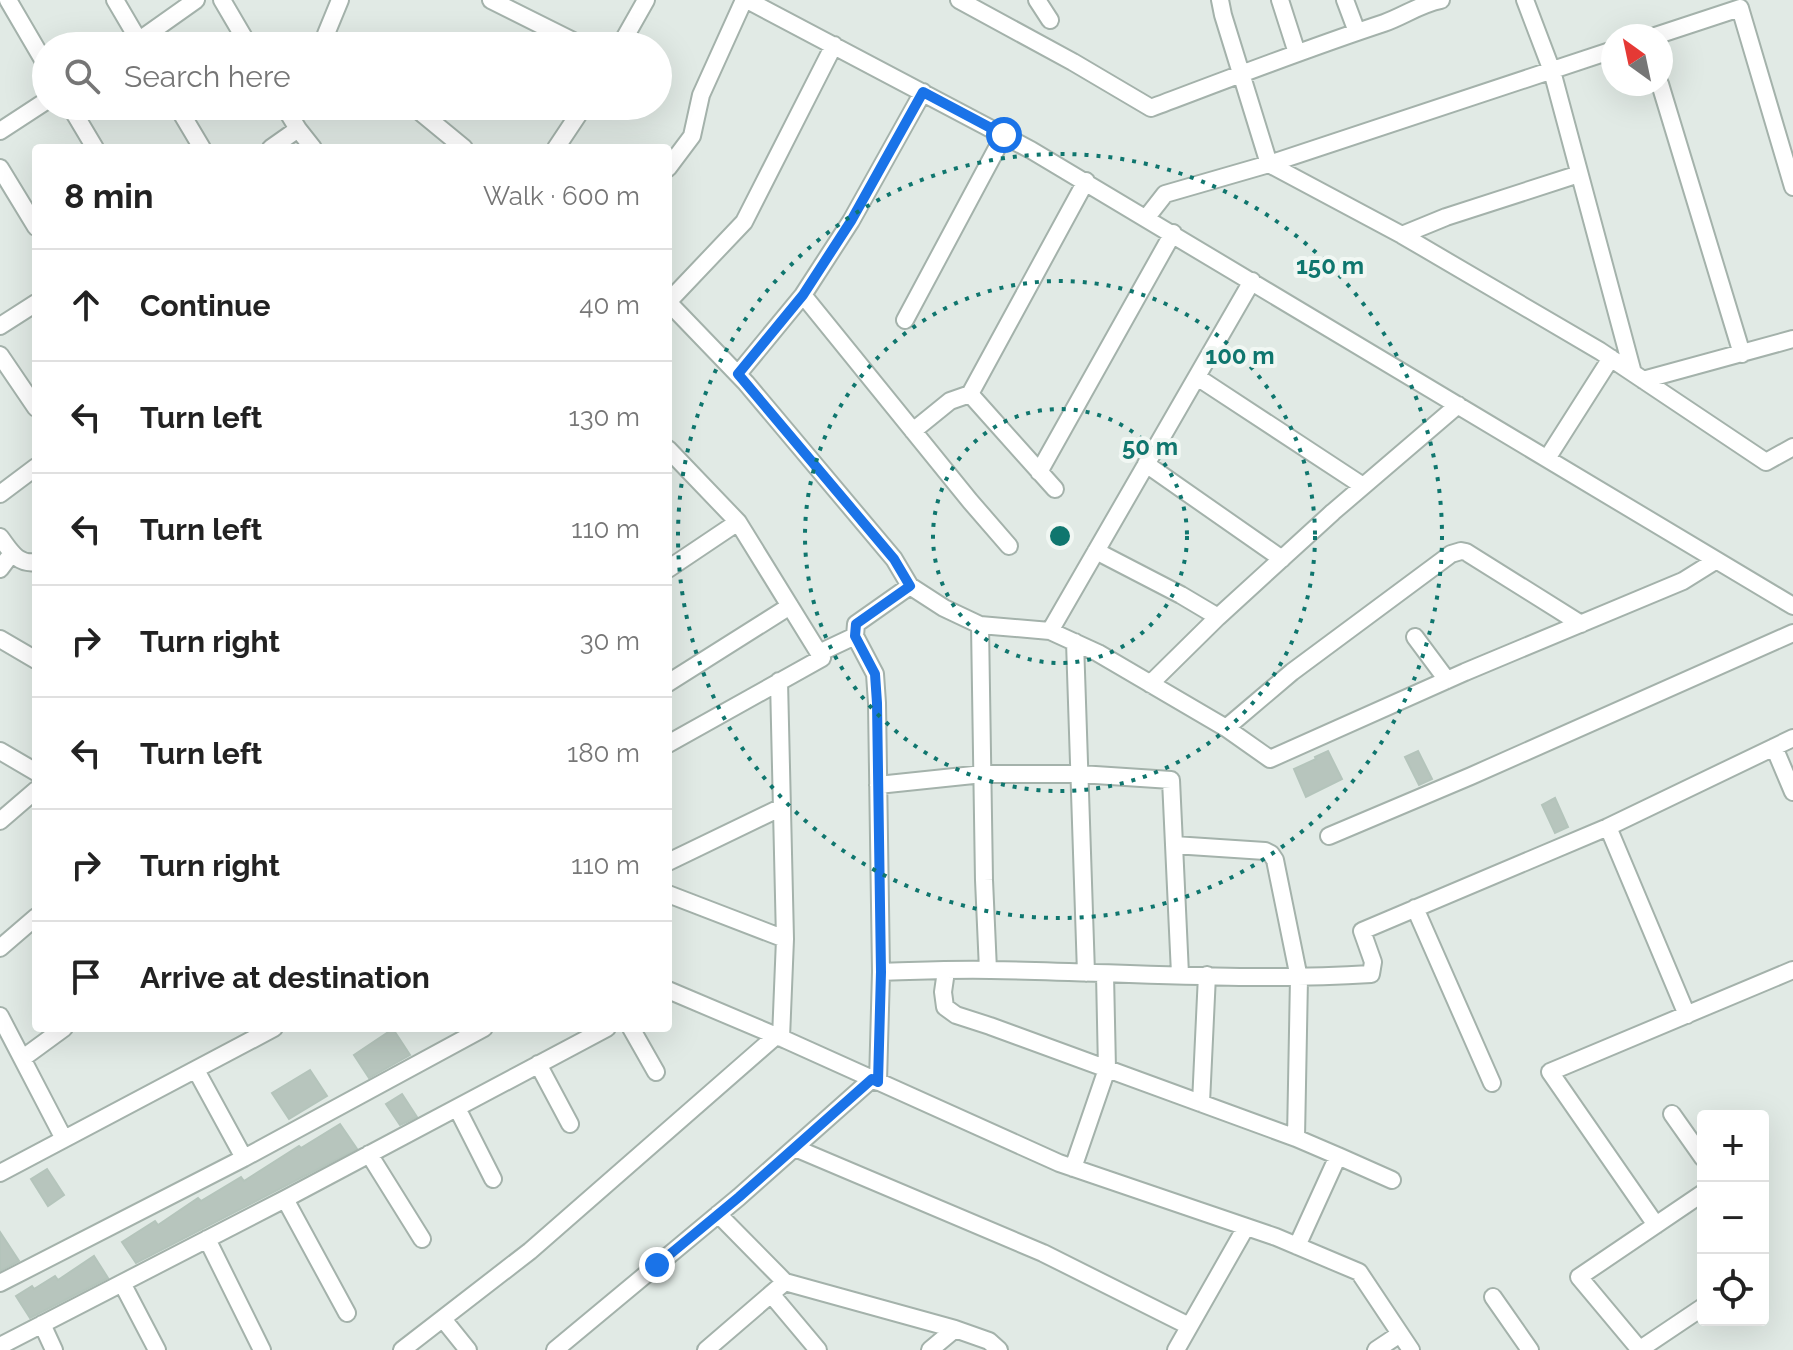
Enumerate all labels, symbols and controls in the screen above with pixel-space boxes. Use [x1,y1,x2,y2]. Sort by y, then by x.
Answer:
north arrow [1601,24,1673,96]
search box [32,32,672,120]
icon: search [60,54,104,98]
text: Search here [124,59,291,94]
route start [986,117,1022,153]
text: 8 min [64,176,154,216]
text: Walk · 600 m [483,181,640,211]
text: 150 m [1296,251,1364,280]
icon: ahead [64,283,108,327]
text: Continue [140,288,271,323]
text: 40 m [579,290,640,320]
text: 100 m [1205,341,1275,370]
icon: left [64,395,108,439]
text: Turn left [140,400,262,435]
text: 130 m [569,402,640,432]
text: 50 m [1122,432,1178,461]
icon: left [64,507,108,551]
text: Turn left [140,512,262,547]
text: 110 m [571,514,640,544]
centre of rings [1046,522,1074,550]
icon: right [64,619,108,663]
text: Turn right [140,624,280,659]
text: 30 m [580,626,640,656]
icon: left [64,731,108,775]
text: Turn left [140,736,262,771]
text: 180 m [567,738,640,768]
icon: right [64,843,108,887]
text: Turn right [140,848,280,883]
text: 110 m [571,850,640,880]
icon: arrive [64,955,108,999]
text: Arrive at destination [140,960,430,995]
map controls [1697,1110,1769,1326]
button: + [1697,1110,1769,1182]
button: − [1697,1182,1769,1254]
route end [639,1247,675,1283]
button: locate [1697,1254,1769,1326]

